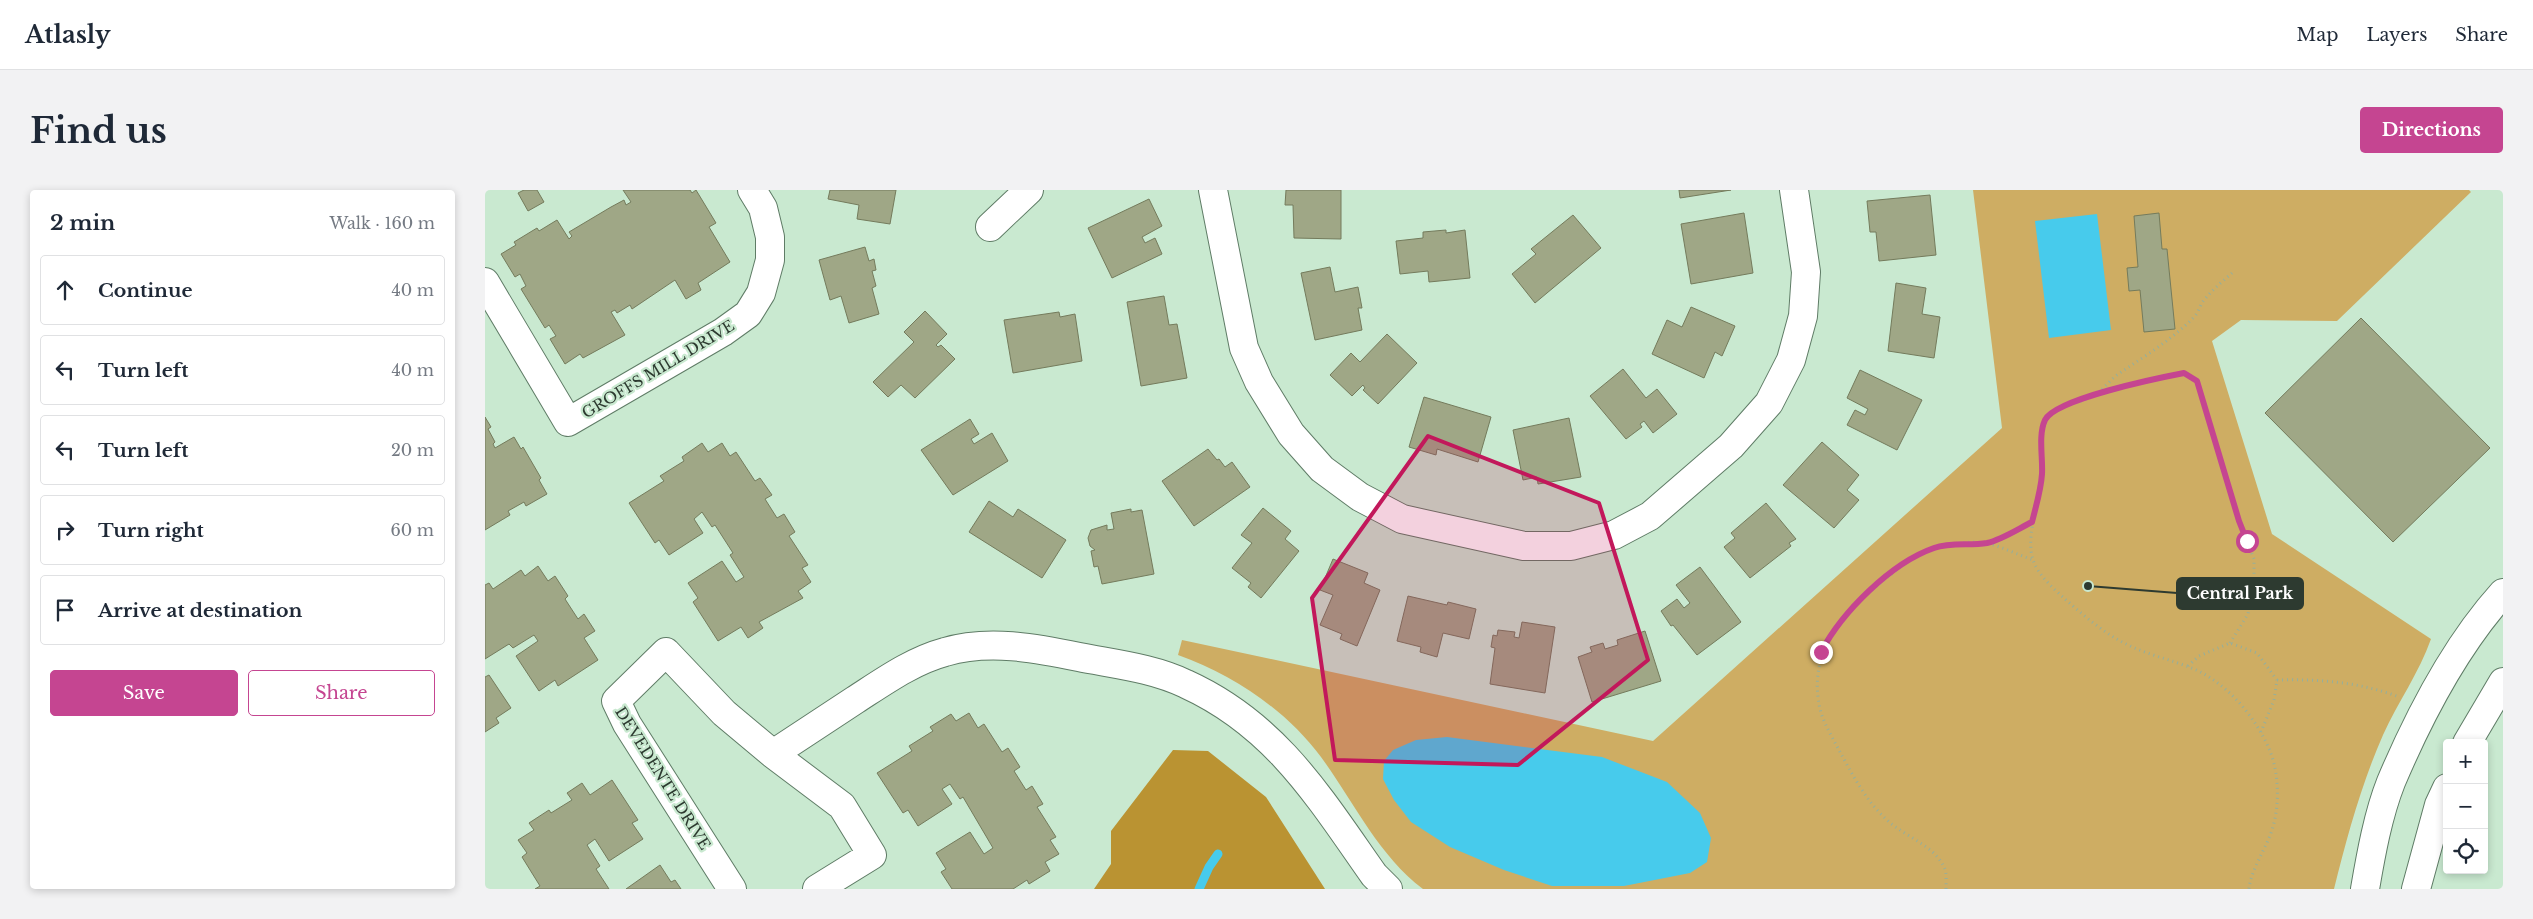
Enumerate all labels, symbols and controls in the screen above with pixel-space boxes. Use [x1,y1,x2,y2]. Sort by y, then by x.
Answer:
text: Atlasly [25,20,111,49]
text: Map [2297,24,2338,46]
text: Layers [2366,24,2427,46]
text: Share [2455,24,2508,46]
button: Directions [2360,107,2503,153]
text: Find us [30,109,167,152]
text: 2 min [50,210,115,236]
text: Walk · 160 m [330,213,435,233]
icon: ahead [51,276,79,304]
text: Continue [98,279,193,302]
text: 40 m [391,280,434,300]
street label: GROFFS MILL DRIVE [578,316,738,422]
icon: left [51,356,79,384]
text: Turn left [98,359,189,382]
text: 40 m [391,360,434,380]
icon: left [51,436,79,464]
text: Turn left [98,439,189,462]
text: 20 m [391,440,434,460]
icon: right [51,516,79,544]
text: Turn right [98,519,204,542]
text: 60 m [391,520,434,540]
route start [2236,530,2259,553]
callout: Central Park [2177,578,2303,609]
text: Central Park [2187,583,2294,603]
icon: arrive [51,596,79,624]
text: Arrive at destination [98,599,302,622]
route end [1810,641,1833,664]
button: Save [50,670,238,716]
button: Share [248,670,435,716]
street label: DEVEDENTE DRIVE [611,703,715,853]
map controls [2443,739,2488,874]
button: + [2443,739,2488,784]
button: − [2443,784,2488,829]
button: locate [2443,829,2488,874]

